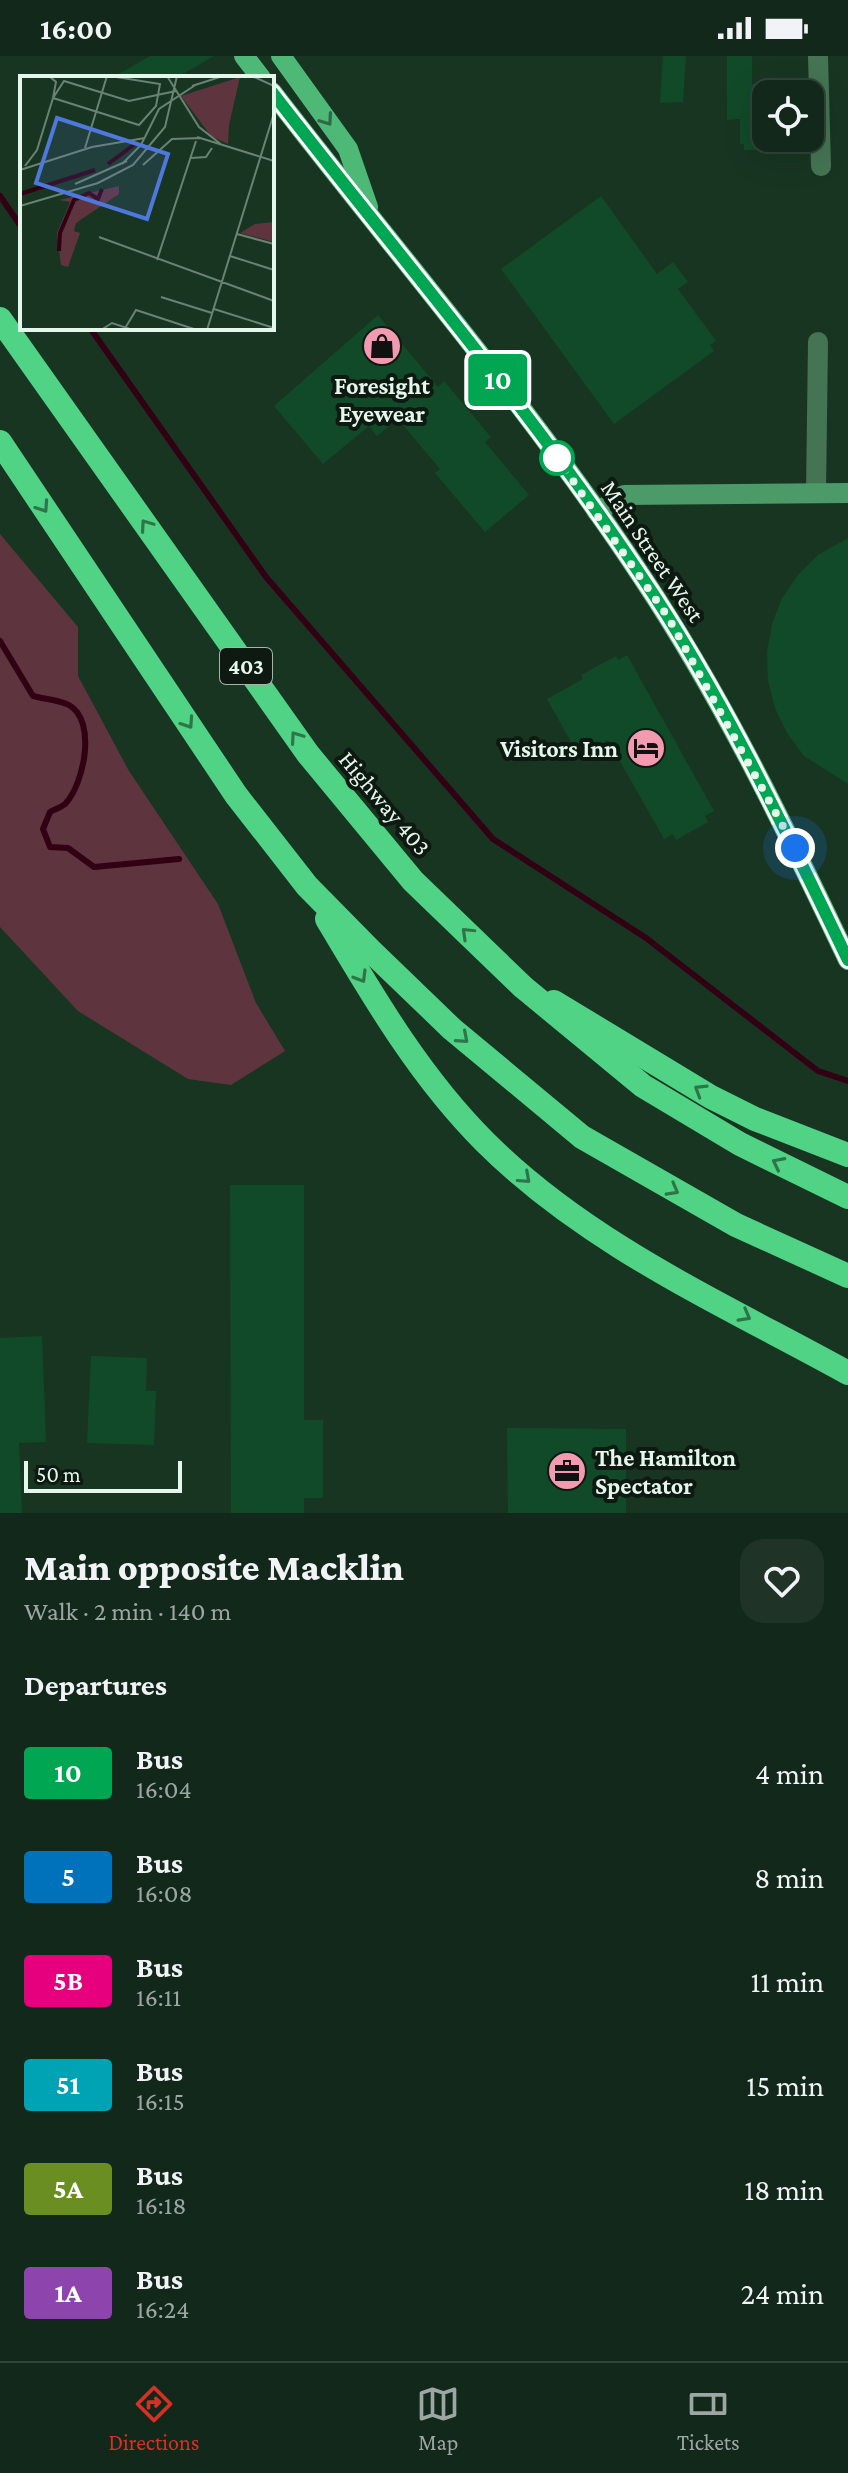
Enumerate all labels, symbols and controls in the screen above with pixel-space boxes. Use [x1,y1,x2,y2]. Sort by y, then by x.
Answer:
text: 16:00 [40,12,112,45]
inset map [20,76,274,330]
map controls [752,80,824,152]
button: locate [752,80,824,152]
one-way arrow [317,111,332,125]
shop icon: Foresight Eyewear [361,325,403,367]
line badge: 10 [462,354,534,406]
text: 10 [484,364,512,395]
place label: Foresight Eyewear [334,372,430,427]
unlabelled marker [540,441,574,475]
street label: Main Street West [596,475,711,628]
one-way arrow [34,499,49,513]
one-way arrow [141,520,156,534]
road number: 403 [220,648,272,684]
one-way arrow [178,715,193,729]
hotel icon: Visitors Inn [625,727,667,769]
one-way arrow [291,732,306,746]
place label: Visitors Inn [499,735,618,762]
street label: Highway 403 [334,745,436,861]
your location [775,828,815,868]
one-way arrow [462,927,476,942]
one-way arrow [351,969,367,983]
one-way arrow [454,1028,469,1043]
one-way arrow [694,1085,709,1100]
one-way arrow [771,1158,786,1173]
one-way arrow [516,1168,531,1182]
one-way arrow [665,1180,679,1196]
one-way arrow [736,1306,751,1321]
place label: The Hamilton Spectator [595,1444,736,1499]
office icon: The Hamilton Spectator [546,1450,588,1492]
scale bar [24,1457,182,1493]
text: 50 m [36,1462,81,1487]
button: heart [740,1539,824,1623]
text: Main opposite Macklin [24,1546,404,1588]
text: Walk · 2 min · 140 m [24,1597,231,1626]
text: Departures [24,1668,167,1701]
text: Bus [136,1742,183,1775]
text: 10 [54,1757,82,1788]
text: 4 min [755,1757,824,1790]
text: 16:04 [136,1775,192,1804]
text: Bus [136,1846,183,1879]
text: 5 [61,1861,75,1892]
text: 8 min [754,1861,824,1894]
text: 16:08 [136,1879,192,1908]
text: Bus [136,1950,183,1983]
text: 5B [53,1965,83,1996]
text: 11 min [750,1965,824,1998]
text: 16:11 [136,1983,181,2012]
text: Bus [136,2054,183,2087]
text: 51 [56,2069,80,2100]
text: 15 min [746,2069,824,2102]
text: 16:15 [136,2087,185,2116]
text: Bus [136,2158,183,2191]
text: 5A [53,2173,83,2204]
text: 18 min [744,2173,824,2206]
text: 16:18 [136,2191,186,2220]
text: Bus [136,2262,183,2295]
text: 1A [54,2277,82,2308]
text: 24 min [741,2277,824,2310]
text: 16:24 [136,2295,189,2324]
tab: Directions [108,2382,199,2455]
tab: Map [416,2382,460,2455]
tab: Tickets [677,2382,740,2455]

